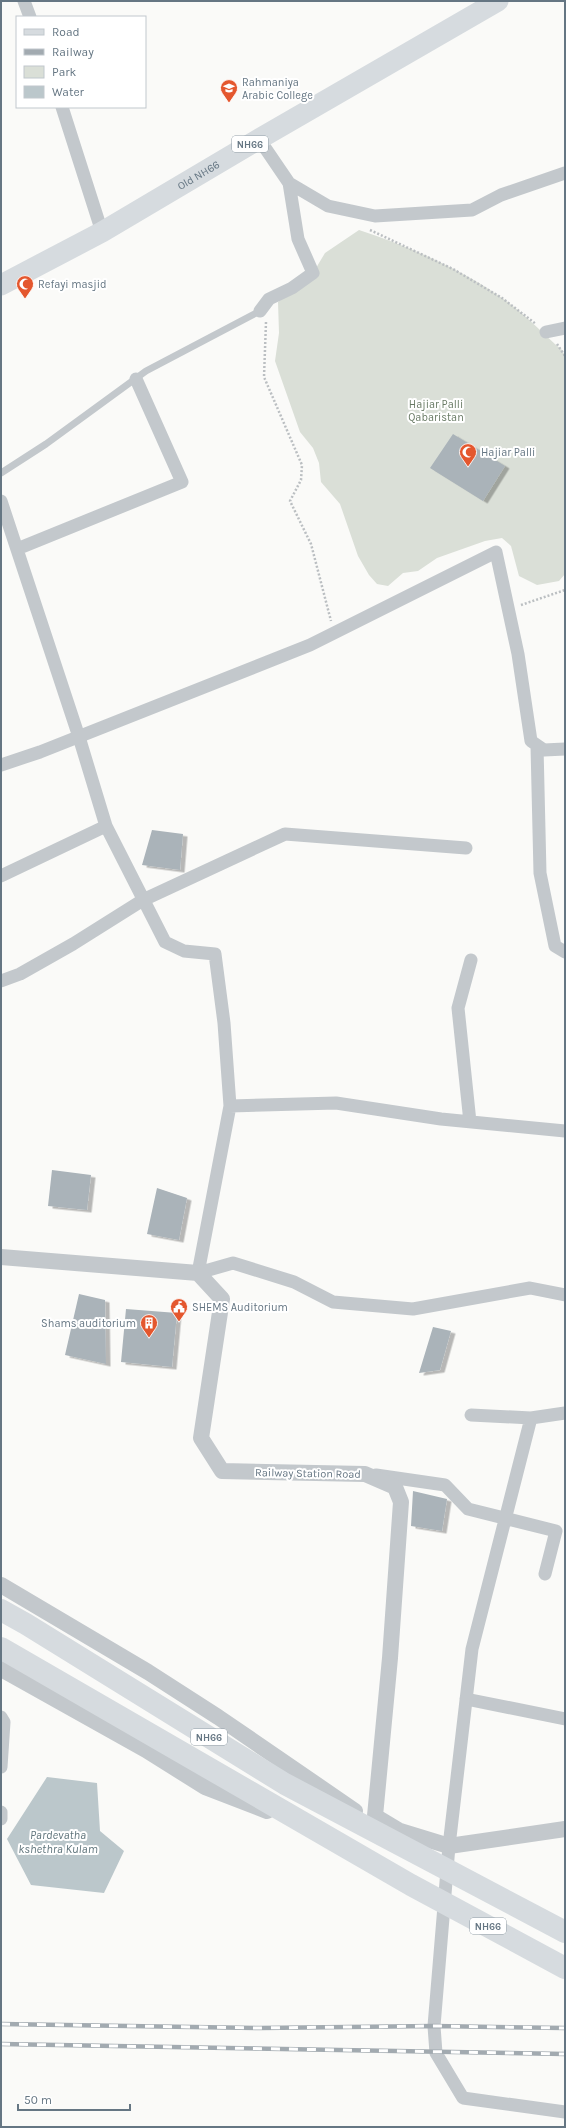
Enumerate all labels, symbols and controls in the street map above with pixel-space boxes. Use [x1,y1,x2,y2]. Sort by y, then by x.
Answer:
legend [16,16,146,108]
text: Road [52,25,80,39]
text: Railway [52,45,94,59]
text: Park [52,65,77,79]
place label: Rahmaniya Arabic College [242,76,313,102]
school or university icon: Rahmaniya Arabic College [219,78,239,103]
text: Water [52,85,85,99]
road number: NH66 [232,136,268,152]
street label: Old NH66 [175,158,222,193]
mosque icon: Refayi masjid [15,274,35,299]
place label: Refayi masjid [38,278,107,291]
park label: Hajiar Palli Qabaristan [408,398,464,424]
mosque icon: Hajiar Palli [458,442,478,467]
place label: Hajiar Palli [481,446,535,459]
public building icon: SHEMS Auditorium [169,1297,189,1322]
place label: SHEMS Auditorium [192,1301,288,1314]
building icon: Shams auditorium [139,1313,159,1338]
place label: Shams auditorium [41,1317,136,1330]
street label: Railway Station Road [255,1466,361,1481]
road number: NH66 [191,1729,227,1745]
water label: Pardevatha kshethra Kulam [18,1828,98,1856]
road number: NH66 [470,1918,506,1934]
scale bar [18,2086,130,2112]
text: 50 m [24,2093,52,2107]

